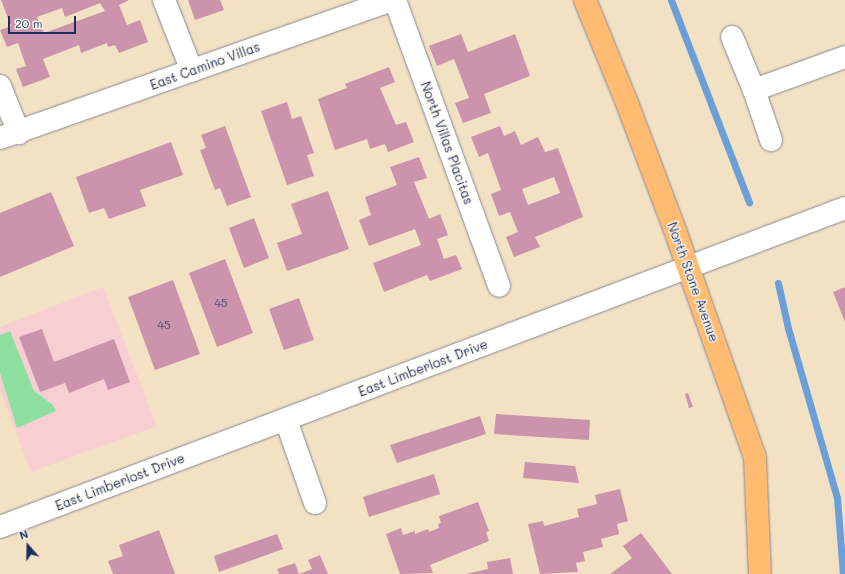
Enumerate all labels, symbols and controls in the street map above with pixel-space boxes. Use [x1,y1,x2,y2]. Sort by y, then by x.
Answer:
scale bar [10,8,78,34]
text: 20 m [15,15,43,31]
street label: East Camino Villas [148,39,262,93]
street label: North Villas Placitas [418,79,476,207]
street label: North Stone Avenue [664,220,722,344]
house number: 45 [215,296,227,310]
house number: 45 [158,318,170,332]
street label: East Limberlost Drive [356,336,490,400]
street label: East Limberlost Drive [53,450,187,514]
north arrow [8,526,48,566]
text: N [17,526,30,543]

